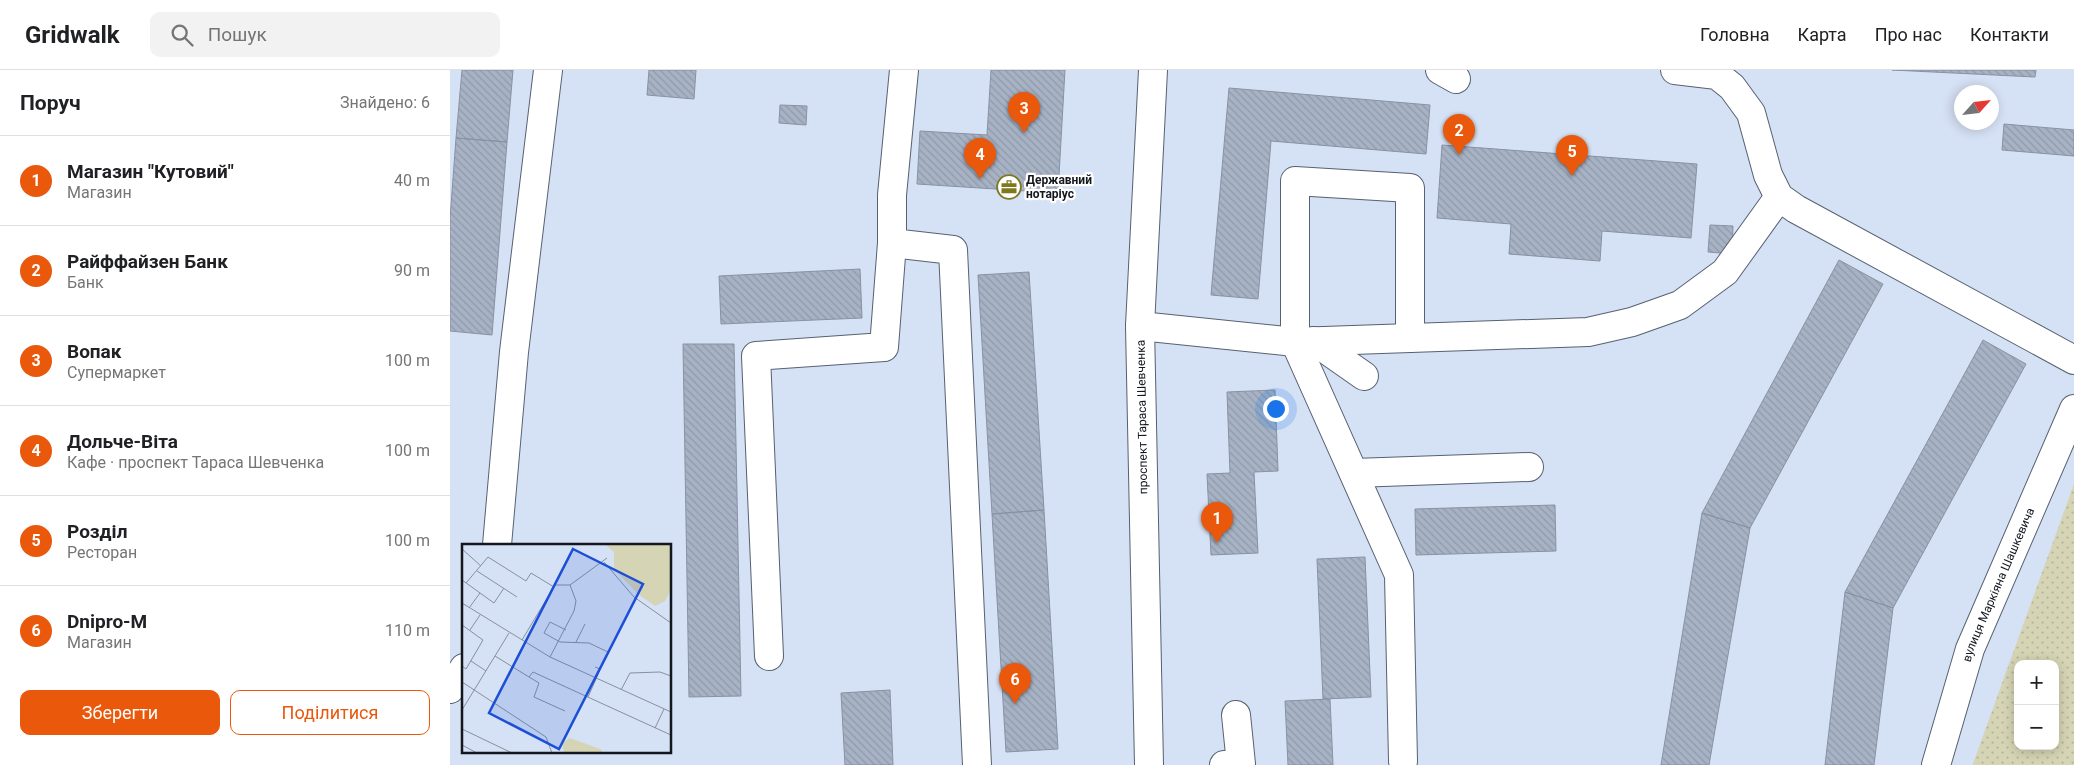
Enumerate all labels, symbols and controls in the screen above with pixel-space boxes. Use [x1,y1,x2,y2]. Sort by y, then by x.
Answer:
search box [150,12,500,57]
text: Gridwalk [25,21,120,49]
icon: search [168,21,196,49]
text: Пошук [208,23,267,46]
text: Головна [1700,24,1770,45]
text: Карта [1798,24,1847,45]
text: Про нас [1875,24,1942,45]
text: Контакти [1970,24,2049,45]
north arrow [1954,85,1999,130]
text: Поруч [20,91,81,115]
pin: 3 [1008,92,1040,133]
text: Знайдено: 6 [340,93,430,112]
pin: 2 [1443,114,1475,155]
pin: 5 [1556,135,1588,176]
pin: 4 [964,138,996,179]
text: Магазин "Кутовий" [67,160,234,183]
text: 1 [31,171,41,190]
text: 40 m [394,171,430,190]
place label: Державний нотаріус [1026,173,1092,201]
office icon: Державний нотаріус [996,174,1022,200]
text: Магазин [67,183,132,202]
text: Райффайзен Банк [67,250,228,273]
text: 2 [31,261,41,280]
text: 90 m [394,261,430,280]
text: Банк [67,273,104,292]
text: Вопак [67,340,121,363]
street label: проспект Тараса Шевченка [1134,340,1150,494]
text: 3 [31,351,41,370]
text: 100 m [385,351,430,370]
text: Супермаркет [67,363,166,382]
your location [1263,396,1289,422]
text: Дольче-Віта [67,430,178,453]
text: 4 [31,441,41,460]
text: 100 m [385,441,430,460]
text: Кафе · проспект Тараса Шевченка [67,453,324,472]
pin: 1 [1201,502,1233,543]
street label: вулиця Маркіяна Шашкевича [1960,506,2037,663]
text: Розділ [67,520,127,543]
text: 5 [31,531,41,550]
text: 100 m [385,531,430,550]
text: Ресторан [67,543,137,562]
inset map [462,544,671,752]
text: Dnipro-M [67,610,147,633]
text: 6 [31,621,41,640]
text: 110 m [385,621,430,640]
text: Магазин [67,633,132,652]
map controls [2014,660,2059,750]
button: + [2014,660,2059,705]
pin: 6 [999,663,1031,704]
button: Зберегти [20,690,220,735]
button: Поділитися [230,690,430,735]
button: − [2014,705,2059,750]

